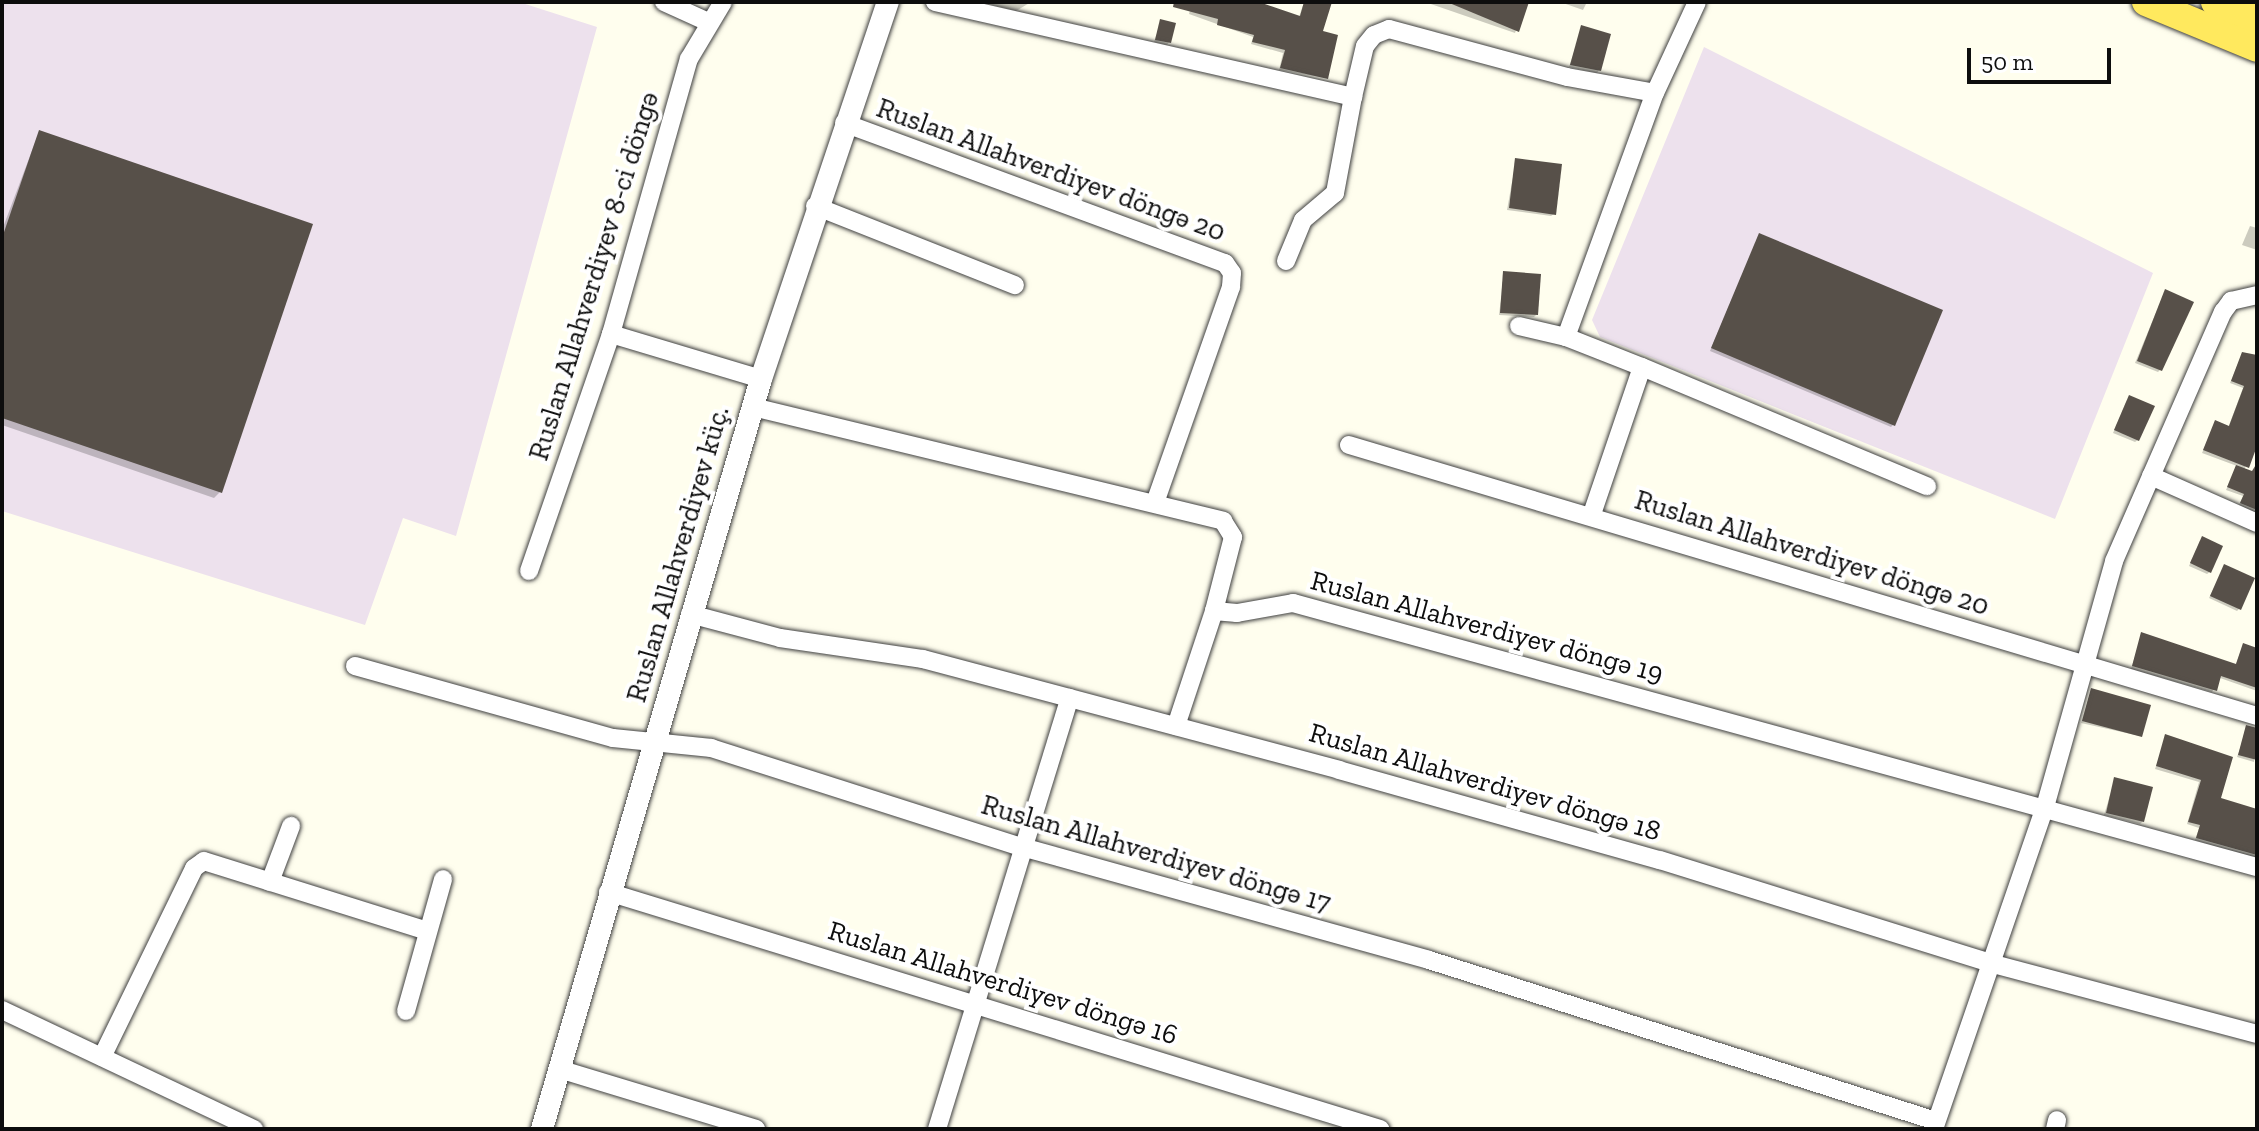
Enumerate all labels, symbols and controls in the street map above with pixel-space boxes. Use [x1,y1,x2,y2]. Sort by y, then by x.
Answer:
scale bar [1971,32,2115,82]
text: 50 m [1981,47,2033,76]
street label: Ruslan Allahverdiyev 8-ci döngə [522,87,666,465]
street label: Ruslan Allahverdiyev döngə 20 [871,91,1231,249]
street label: Ruslan Allahverdiyev küç. [619,401,737,707]
street label: Ruslan Allahverdiyev döngə 20 [1630,483,1994,623]
street label: Ruslan Allahverdiyev döngə 19 [1306,564,1668,690]
street label: Ruslan Allahverdiyev döngə 18 [1305,715,1665,849]
street label: Ruslan Allahverdiyev döngə 17 [977,788,1335,920]
street label: Ruslan Allahverdiyev döngə 16 [823,914,1183,1052]

